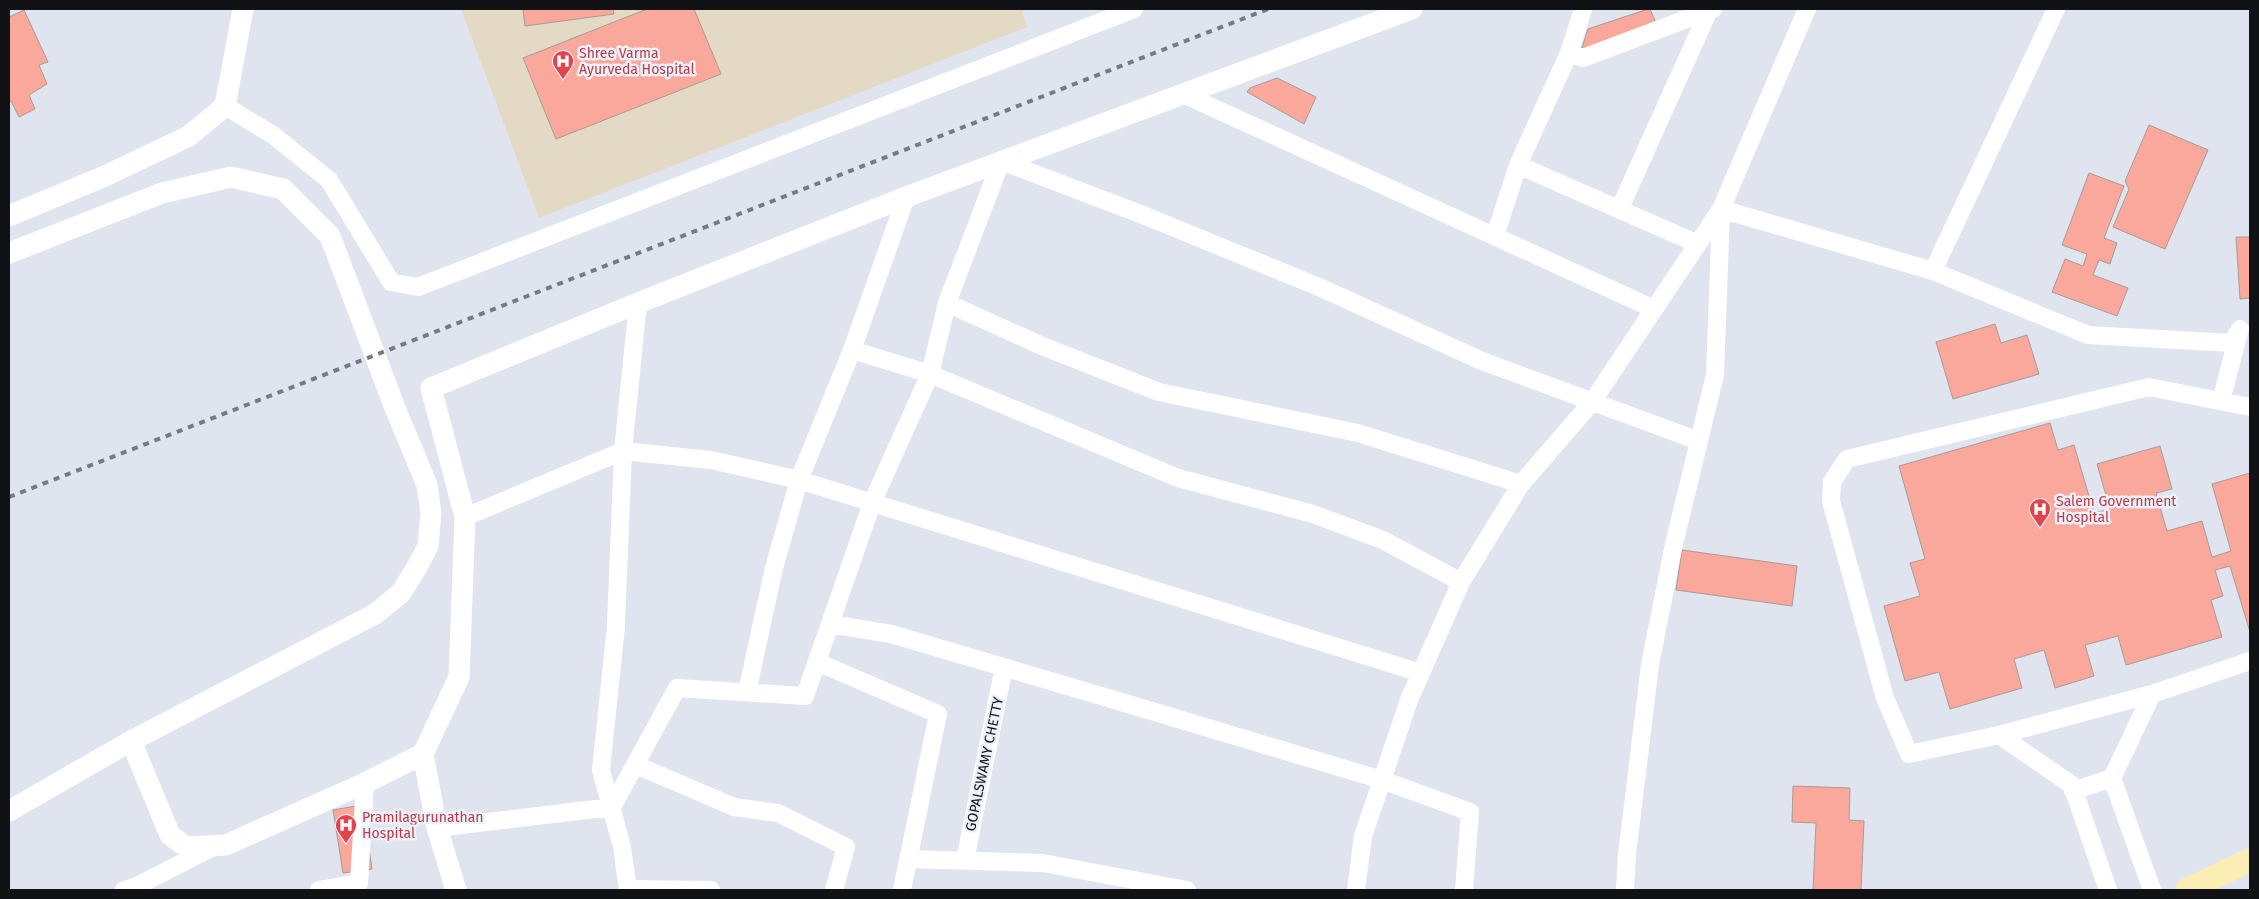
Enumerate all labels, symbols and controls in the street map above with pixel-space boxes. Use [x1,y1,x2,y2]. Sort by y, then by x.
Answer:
place label: Shree Varma Ayurveda Hospital [579,45,695,78]
hospital icon: Shree Varma Ayurveda Hospital [551,49,575,80]
place label: Salem Government Hospital [2056,493,2177,526]
hospital icon: Salem Government Hospital [2028,497,2052,528]
street label: GOPALSWAMY CHETTY [962,695,1007,833]
place label: Pramilagurunathan Hospital [362,809,484,842]
hospital icon: Pramilagurunathan Hospital [334,813,358,844]

